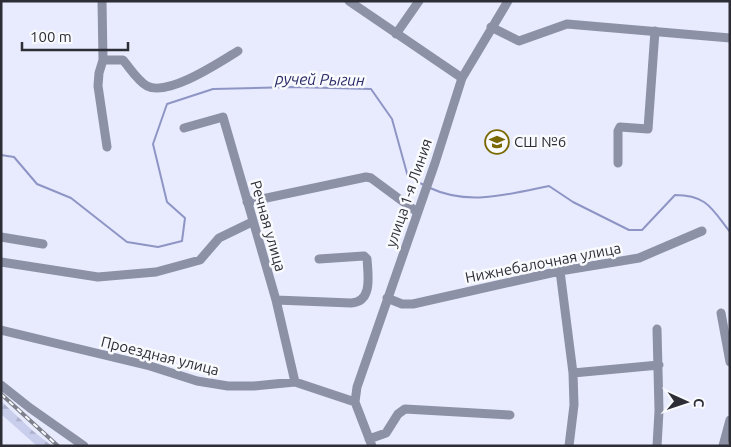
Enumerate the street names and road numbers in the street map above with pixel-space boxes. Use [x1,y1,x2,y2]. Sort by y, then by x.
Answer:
street label: улица 1-я Линия [382,136,435,249]
street label: Речная улица [247,178,290,273]
street label: Нижнебалочная улица [464,239,622,286]
street label: Проездная улица [99,333,221,378]

